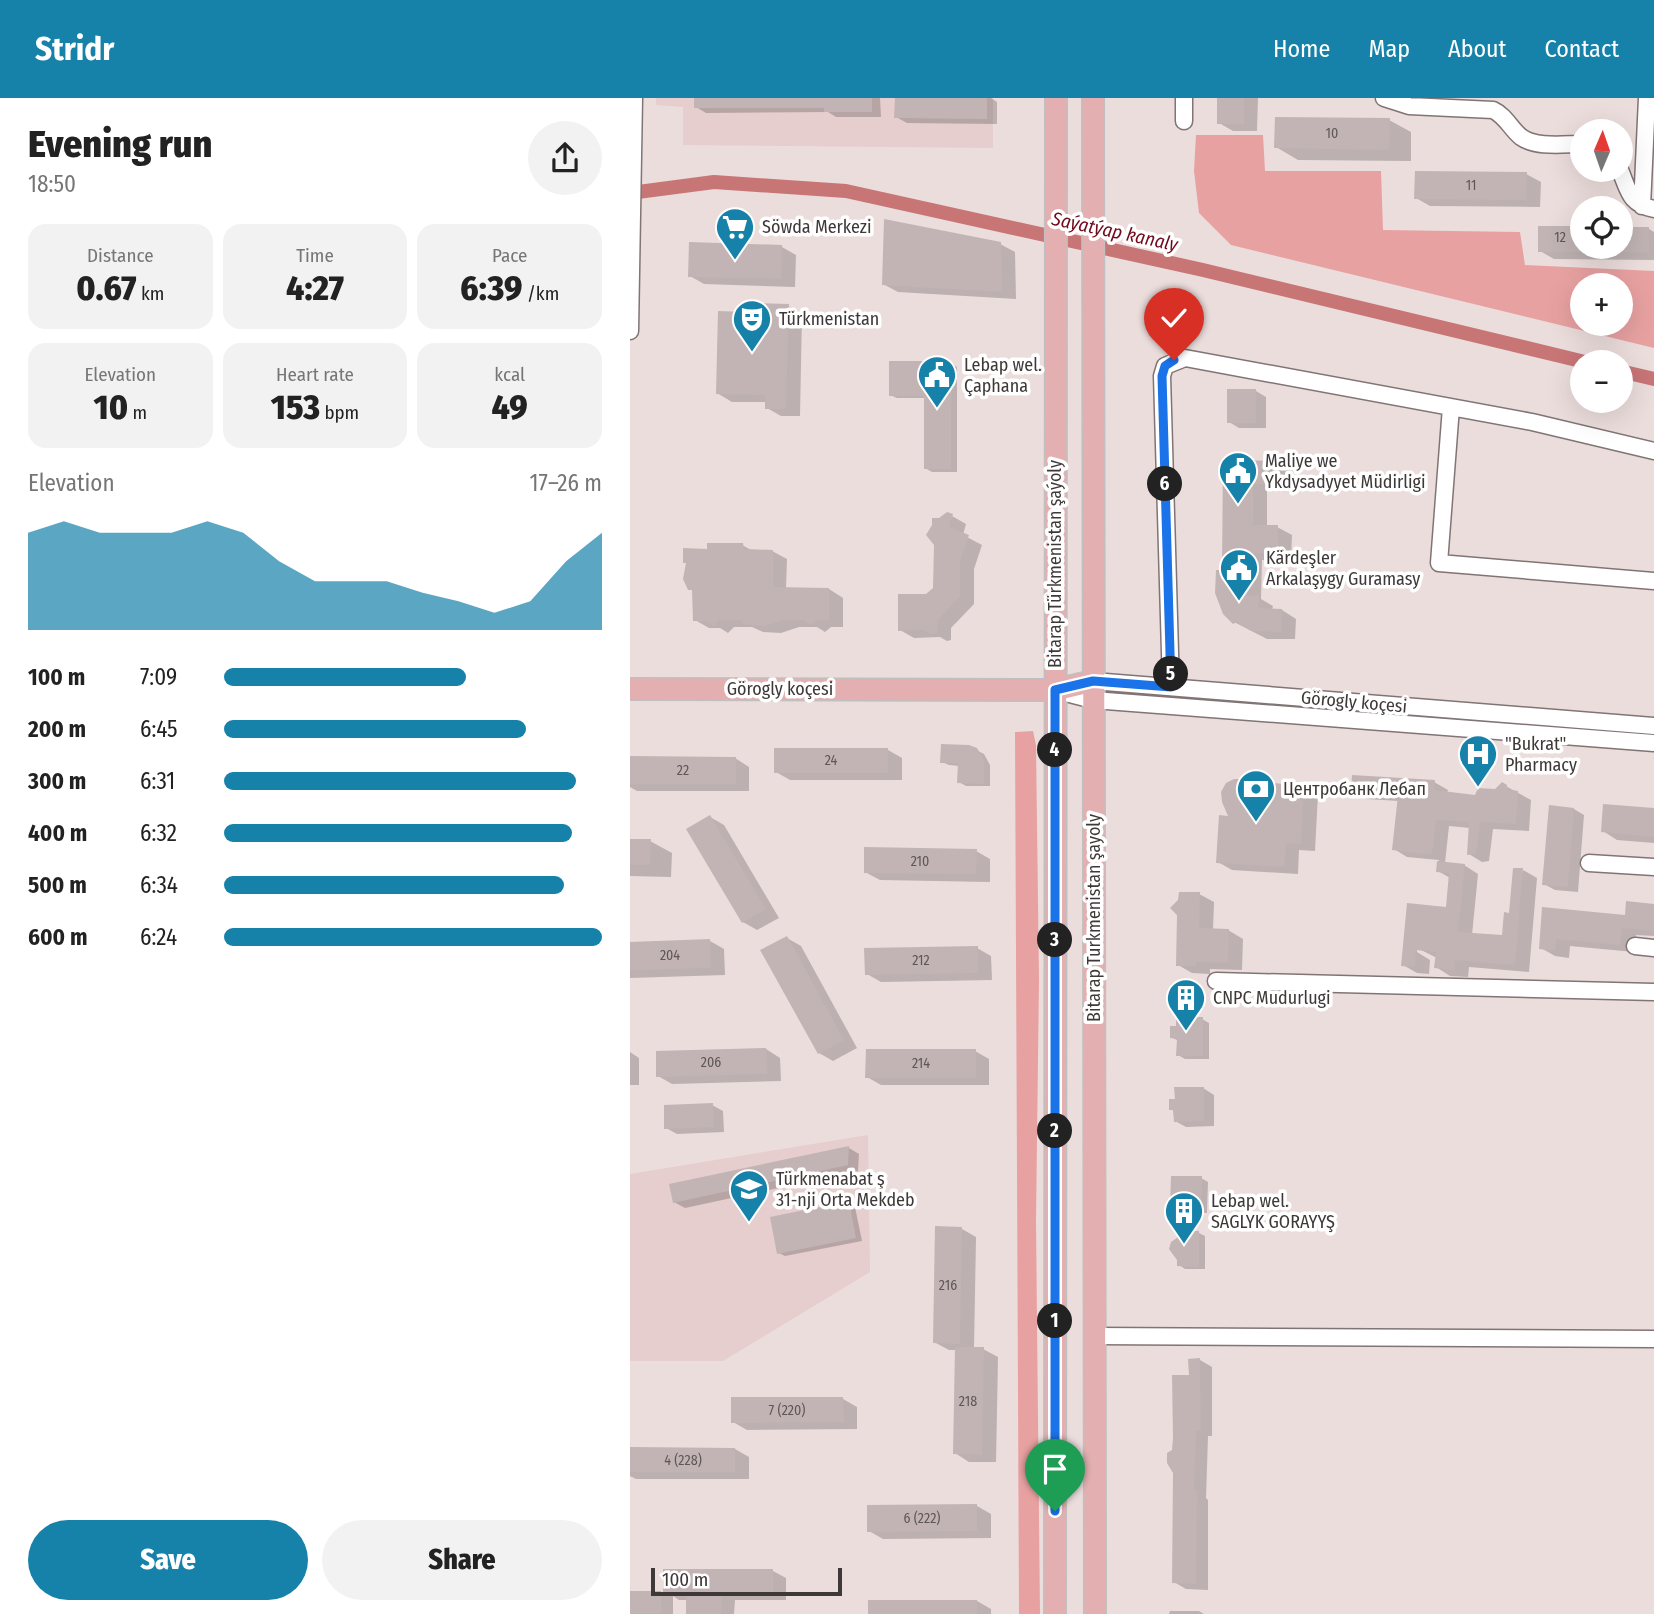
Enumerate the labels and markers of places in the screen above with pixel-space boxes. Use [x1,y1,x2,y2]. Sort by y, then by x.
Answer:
supermarket icon: Söwda Merkezi [714,206,756,261]
place label: Söwda Merkezi [762,216,872,238]
pin [1144,288,1204,360]
theatre icon: Türkmenistan [731,298,773,353]
place label: Türkmenistan [779,308,879,330]
public building icon: Lebap wel. Çaphana [916,354,958,409]
place label: Lebap wel. Çaphana [964,354,1042,397]
public building icon: Maliye we Ykdysadyyet Müdirligi [1217,450,1259,505]
place label: Maliye we Ykdysadyyet Müdirligi [1265,450,1426,493]
pin: 6 [1148,466,1182,502]
public building icon: Kärdeşler Arkalaşygy Guramasy [1218,547,1260,602]
place label: Kärdeşler Arkalaşygy Guramasy [1266,547,1420,590]
pin: 5 [1154,656,1188,692]
pin: 4 [1038,732,1072,768]
hospital icon: "Bukrat" Pharmacy [1457,733,1499,788]
place label: "Bukrat" Pharmacy [1505,733,1577,776]
bank icon: Центробанк Лебап [1235,768,1277,823]
place label: Центробанк Лебап [1283,778,1426,800]
pin: 3 [1038,922,1072,958]
building icon: CNPC Mudurlugi [1165,977,1207,1032]
place label: CNPC Mudurlugi [1213,987,1331,1009]
pin: 2 [1038,1114,1072,1148]
school or university icon: Türkmenabat ş 31-nji Orta Mekdeb [728,1168,770,1223]
place label: Türkmenabat ş 31-nji Orta Mekdeb [776,1168,915,1211]
building icon: Lebap wel. SAGLYK GORAYYŞ [1163,1190,1205,1245]
place label: Lebap wel. SAGLYK GORAYYŞ [1211,1190,1335,1233]
pin: 1 [1038,1304,1072,1338]
pin [1025,1439,1085,1511]

